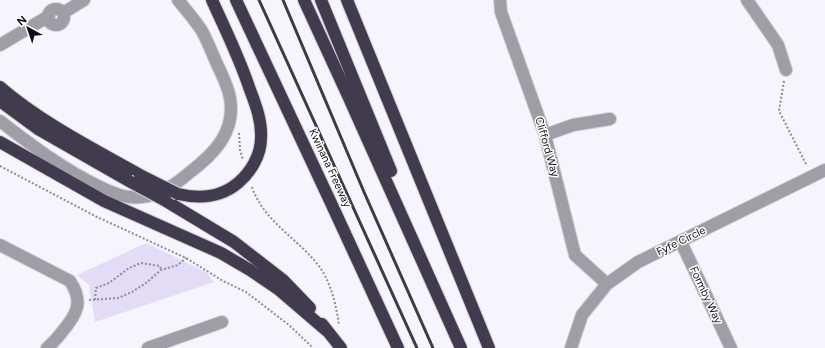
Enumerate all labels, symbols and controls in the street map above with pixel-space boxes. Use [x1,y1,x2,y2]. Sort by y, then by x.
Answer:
north arrow [8,8,48,48]
text: N [14,13,29,28]
street label: Clifford Way [532,116,562,179]
street label: Kwinana Freeway [306,127,354,210]
street label: Fyfe Circle [654,224,708,258]
street label: Formby Way [687,264,725,326]

